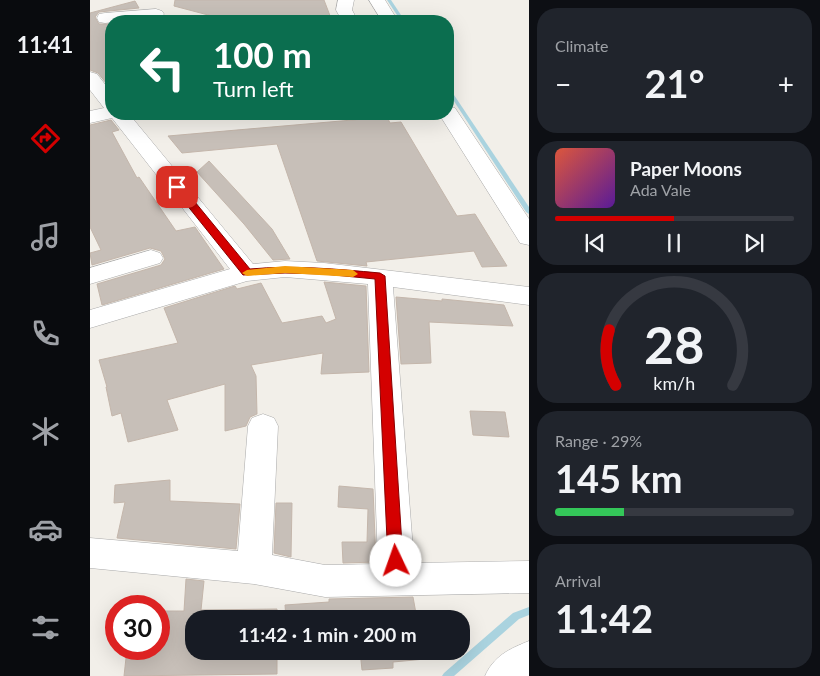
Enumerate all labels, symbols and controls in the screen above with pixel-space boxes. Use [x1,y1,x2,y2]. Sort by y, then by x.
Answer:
text: 11:41 [17,31,73,58]
text: 100 m [213,33,312,75]
icon: left [130,35,195,100]
text: Climate [555,36,608,55]
text: 21° [645,60,704,106]
text: − [555,67,571,101]
text: + [778,67,794,101]
text: Turn left [213,75,294,102]
icon: directions [28,121,63,156]
text: Paper Moons [630,157,742,180]
pin [156,166,198,208]
icon: arrive [163,173,191,201]
text: Ada Vale [630,180,691,199]
icon: music [28,219,63,254]
icon: previous [581,229,609,257]
icon: pause [660,229,688,257]
icon: next [740,229,768,257]
text: 28 [644,313,705,375]
icon: phone [28,316,63,351]
text: km/h [654,372,695,394]
icon: climate [28,414,63,449]
text: Range · 29% [555,431,642,450]
text: 145 km [555,455,683,501]
icon: car [28,512,63,547]
position arrow [369,534,421,586]
text: Arrival [555,571,601,590]
speed limit sign: 30 [105,595,170,660]
text: 11:42 [555,595,653,641]
icon: filters [28,610,63,645]
text: 11:42 · 1 min · 200 m [238,623,417,646]

